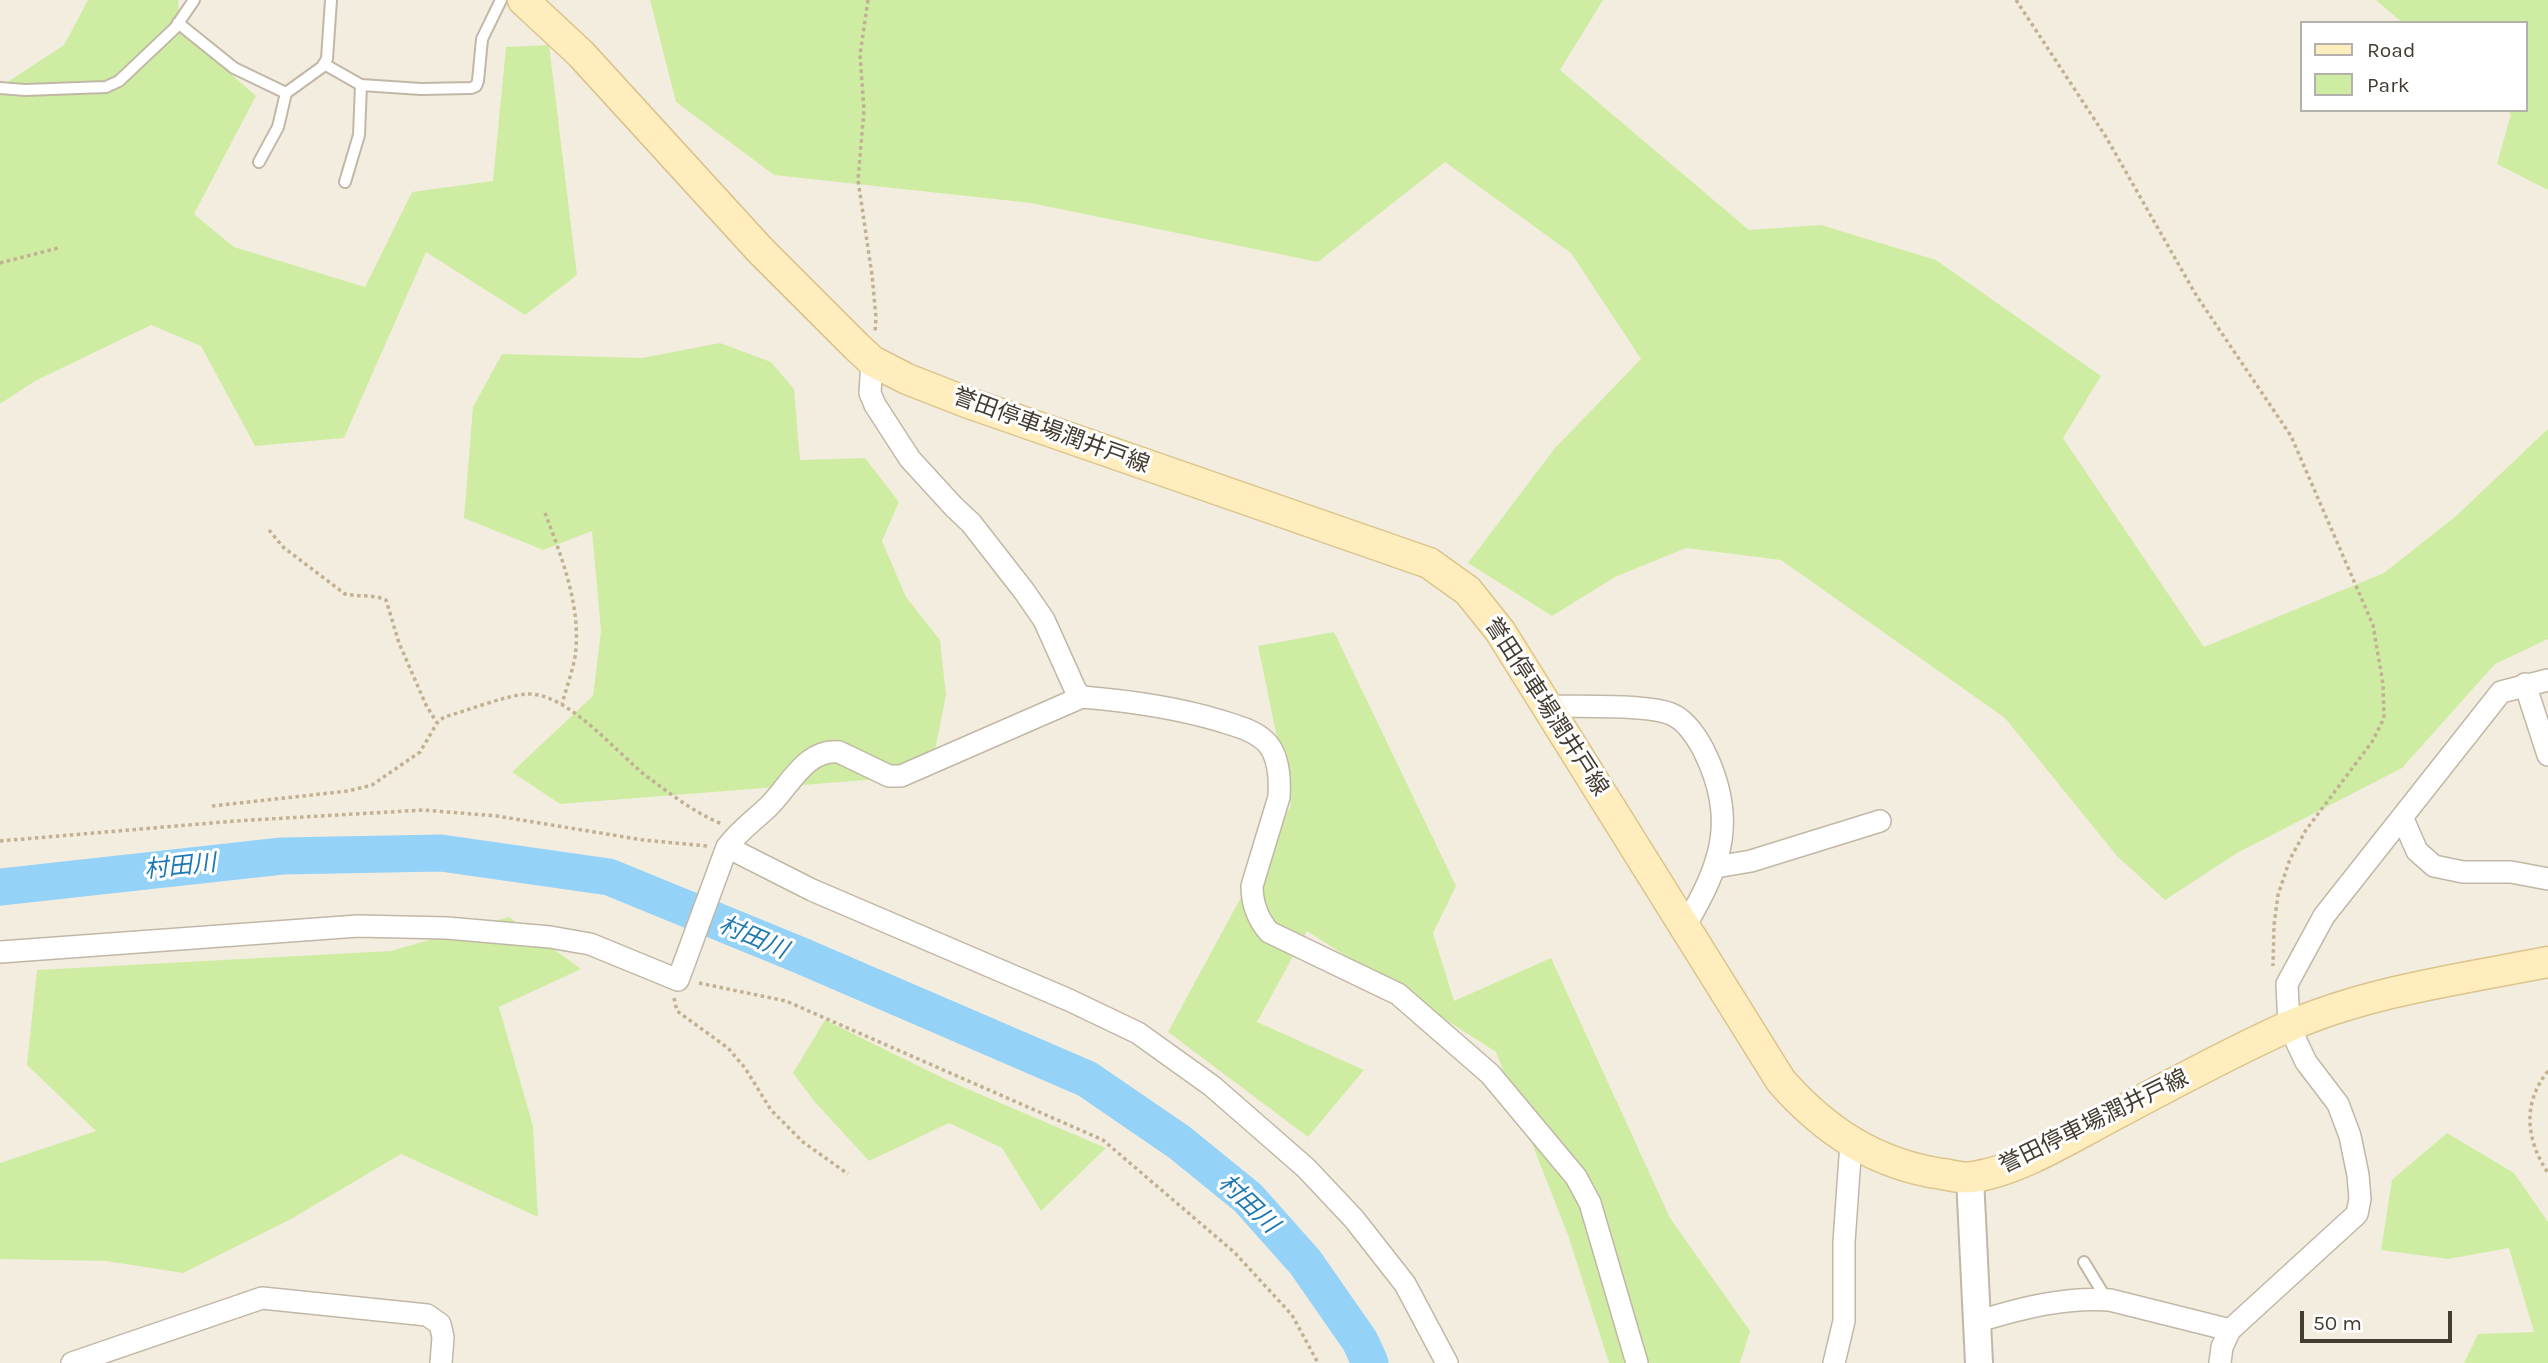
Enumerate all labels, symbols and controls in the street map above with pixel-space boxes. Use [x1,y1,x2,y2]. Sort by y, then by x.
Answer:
legend [2300,21,2527,112]
text: Road [2367,38,2415,62]
text: Park [2367,73,2410,97]
street label: 誉田停車場潤井戸線 [949,383,1153,479]
street label: 誉田停車場潤井戸線 [1478,613,1614,801]
water label: 村田川 [143,849,217,885]
water label: 村田川 [714,911,792,965]
street label: 誉田停車場潤井戸線 [1995,1064,2193,1180]
water label: 村田川 [1212,1169,1284,1239]
scale bar [2303,1296,2455,1340]
text: 50 m [2313,1311,2362,1335]

